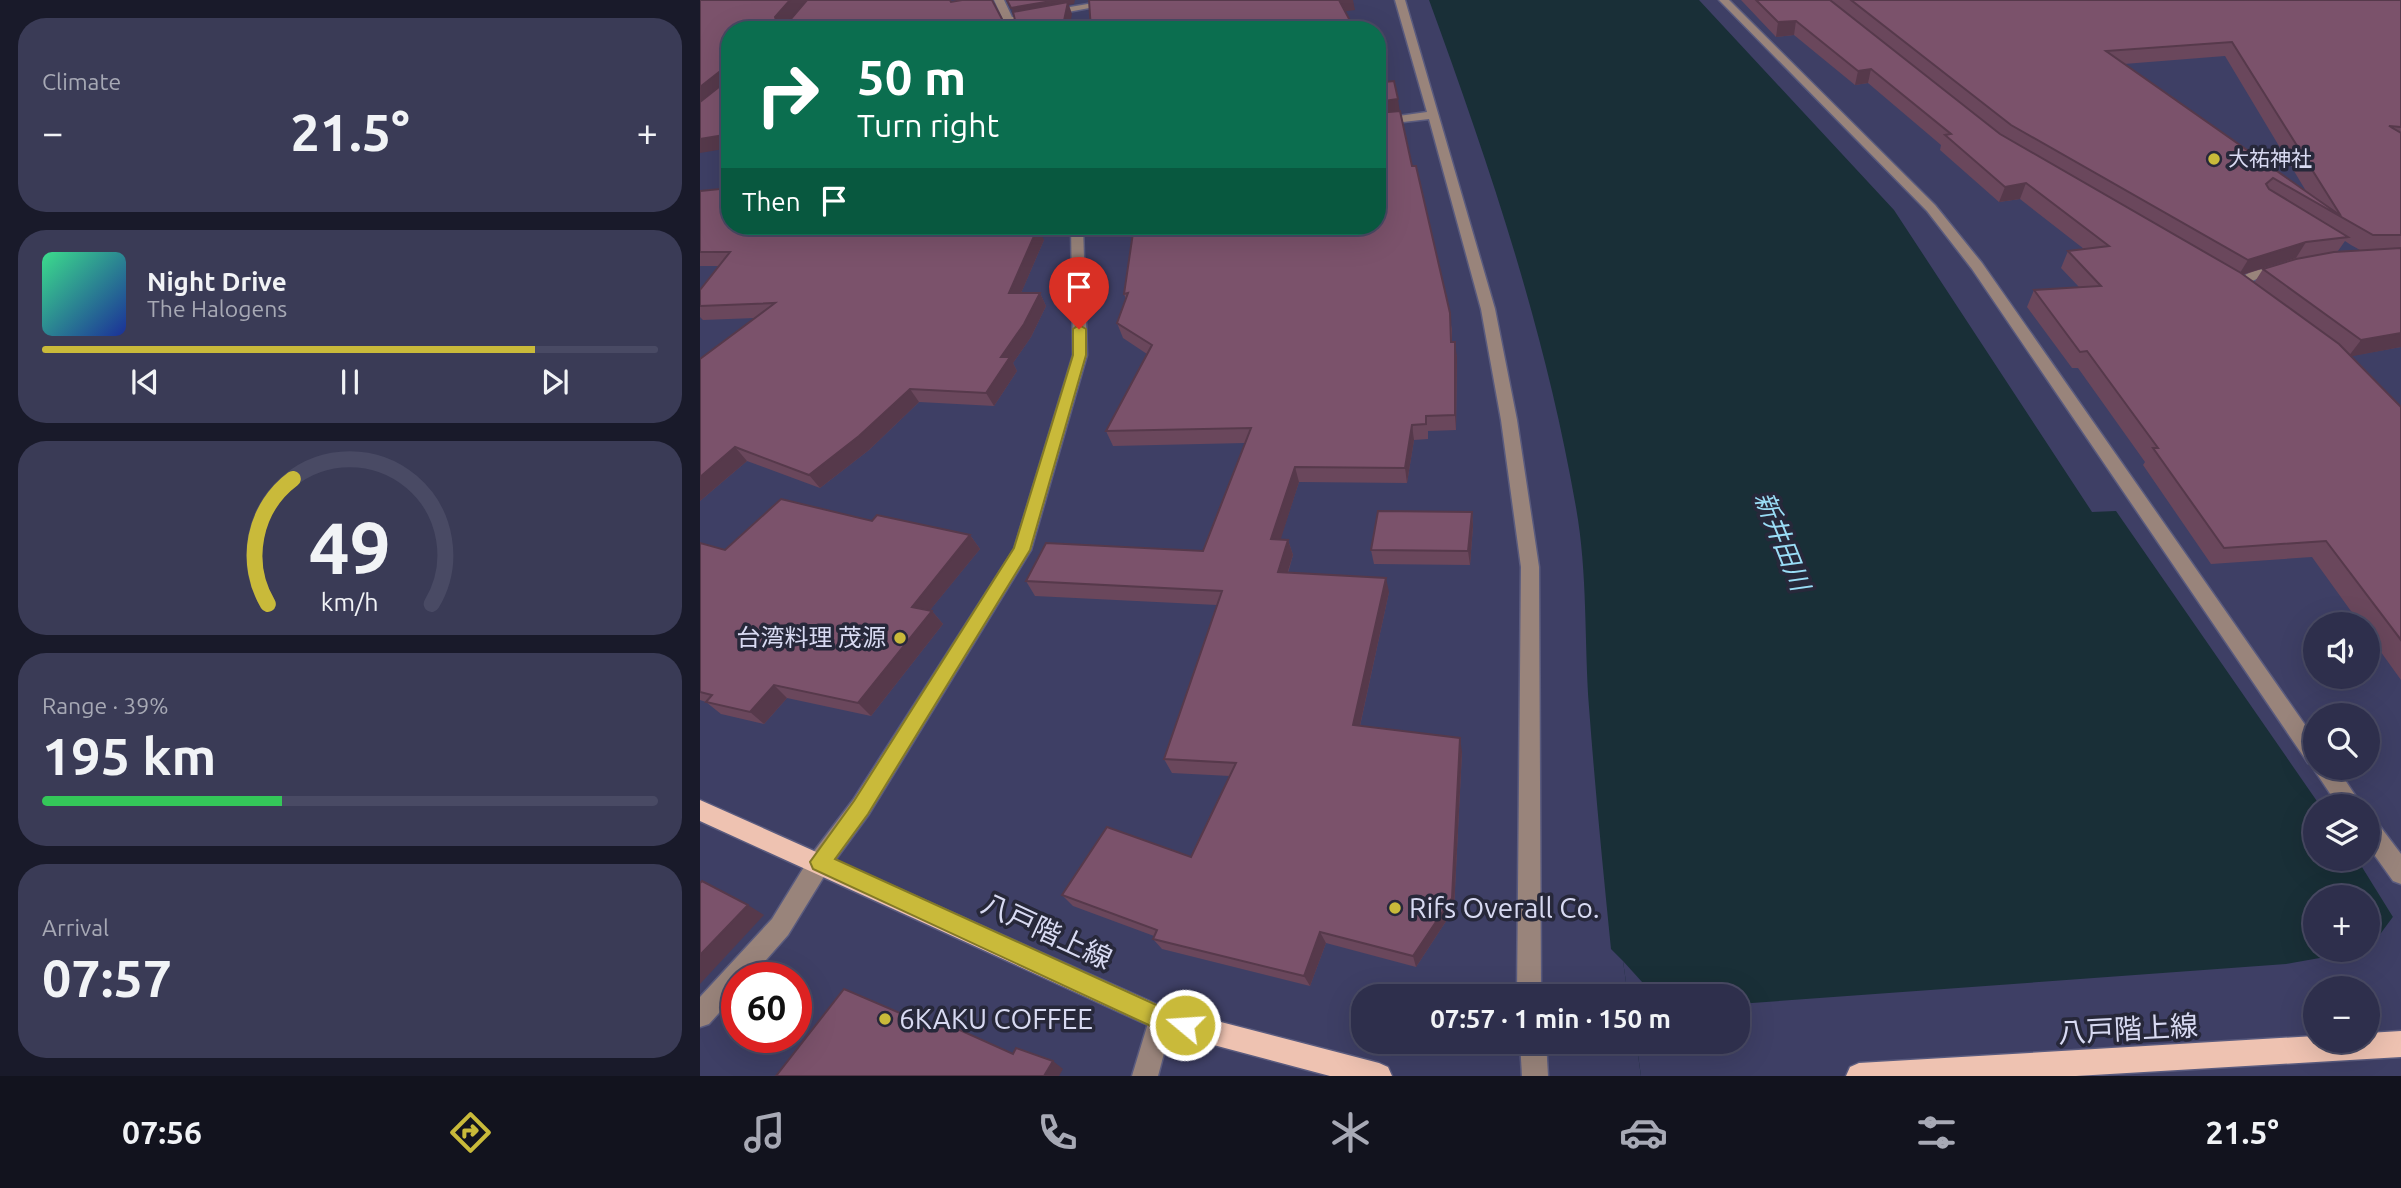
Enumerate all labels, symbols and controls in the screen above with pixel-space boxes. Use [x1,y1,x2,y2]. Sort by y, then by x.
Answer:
icon: right [742,49,833,140]
text: 50 m [857,49,966,104]
text: Climate [42,69,121,94]
text: 21.5° [290,103,410,161]
text: Turn right [857,107,999,143]
text: − [42,111,63,153]
text: + [637,111,658,153]
place label: 大祐神社 [2228,146,2312,170]
marker: 大祐神社 [2206,151,2222,167]
icon: arrive [815,182,853,220]
text: Then [742,187,801,216]
pin [1049,257,1109,329]
text: Night Drive [147,267,287,296]
icon: arrive [1060,268,1098,306]
text: The Halogens [147,296,287,321]
icon: previous [126,363,164,401]
icon: pause [331,363,369,401]
icon: next [536,363,574,401]
water label: 新井田川 [1750,487,1817,597]
text: 49 [309,506,391,588]
text: km/h [321,588,379,616]
map controls [2303,612,2380,1053]
button: sound [2303,612,2380,689]
place label: 台湾料理 茂源 [737,624,886,651]
marker: 台湾料理 茂源 [892,630,908,646]
text: Range · 39% [42,693,169,718]
button: search [2303,703,2380,780]
text: 195 km [42,727,216,785]
button: layers [2303,794,2380,871]
button: + [2303,885,2380,962]
street label: 八戸階上線 [977,887,1117,974]
place label: Rifs Overall Co. [1409,892,1600,923]
marker: Rifs Overall Co. [1387,900,1403,916]
text: Arrival [42,915,109,940]
text: 07:57 [42,949,172,1007]
speed limit sign: 60 [721,962,812,1053]
button: − [2303,976,2380,1053]
position arrow [1148,988,1222,1062]
place label: 6KAKU COFFEE [899,1003,1093,1034]
text: 07:57 · 1 min · 150 m [1430,1004,1671,1033]
street label: 八戸階上線 [2057,1009,2199,1048]
marker: 6KAKU COFFEE [877,1011,893,1027]
icon: directions [446,1108,495,1157]
icon: music [740,1108,789,1157]
icon: phone [1033,1108,1082,1157]
icon: climate [1326,1108,1375,1157]
icon: car [1619,1108,1668,1157]
icon: filters [1912,1108,1961,1157]
text: 07:56 [122,1114,202,1150]
text: 21.5° [2205,1114,2279,1150]

